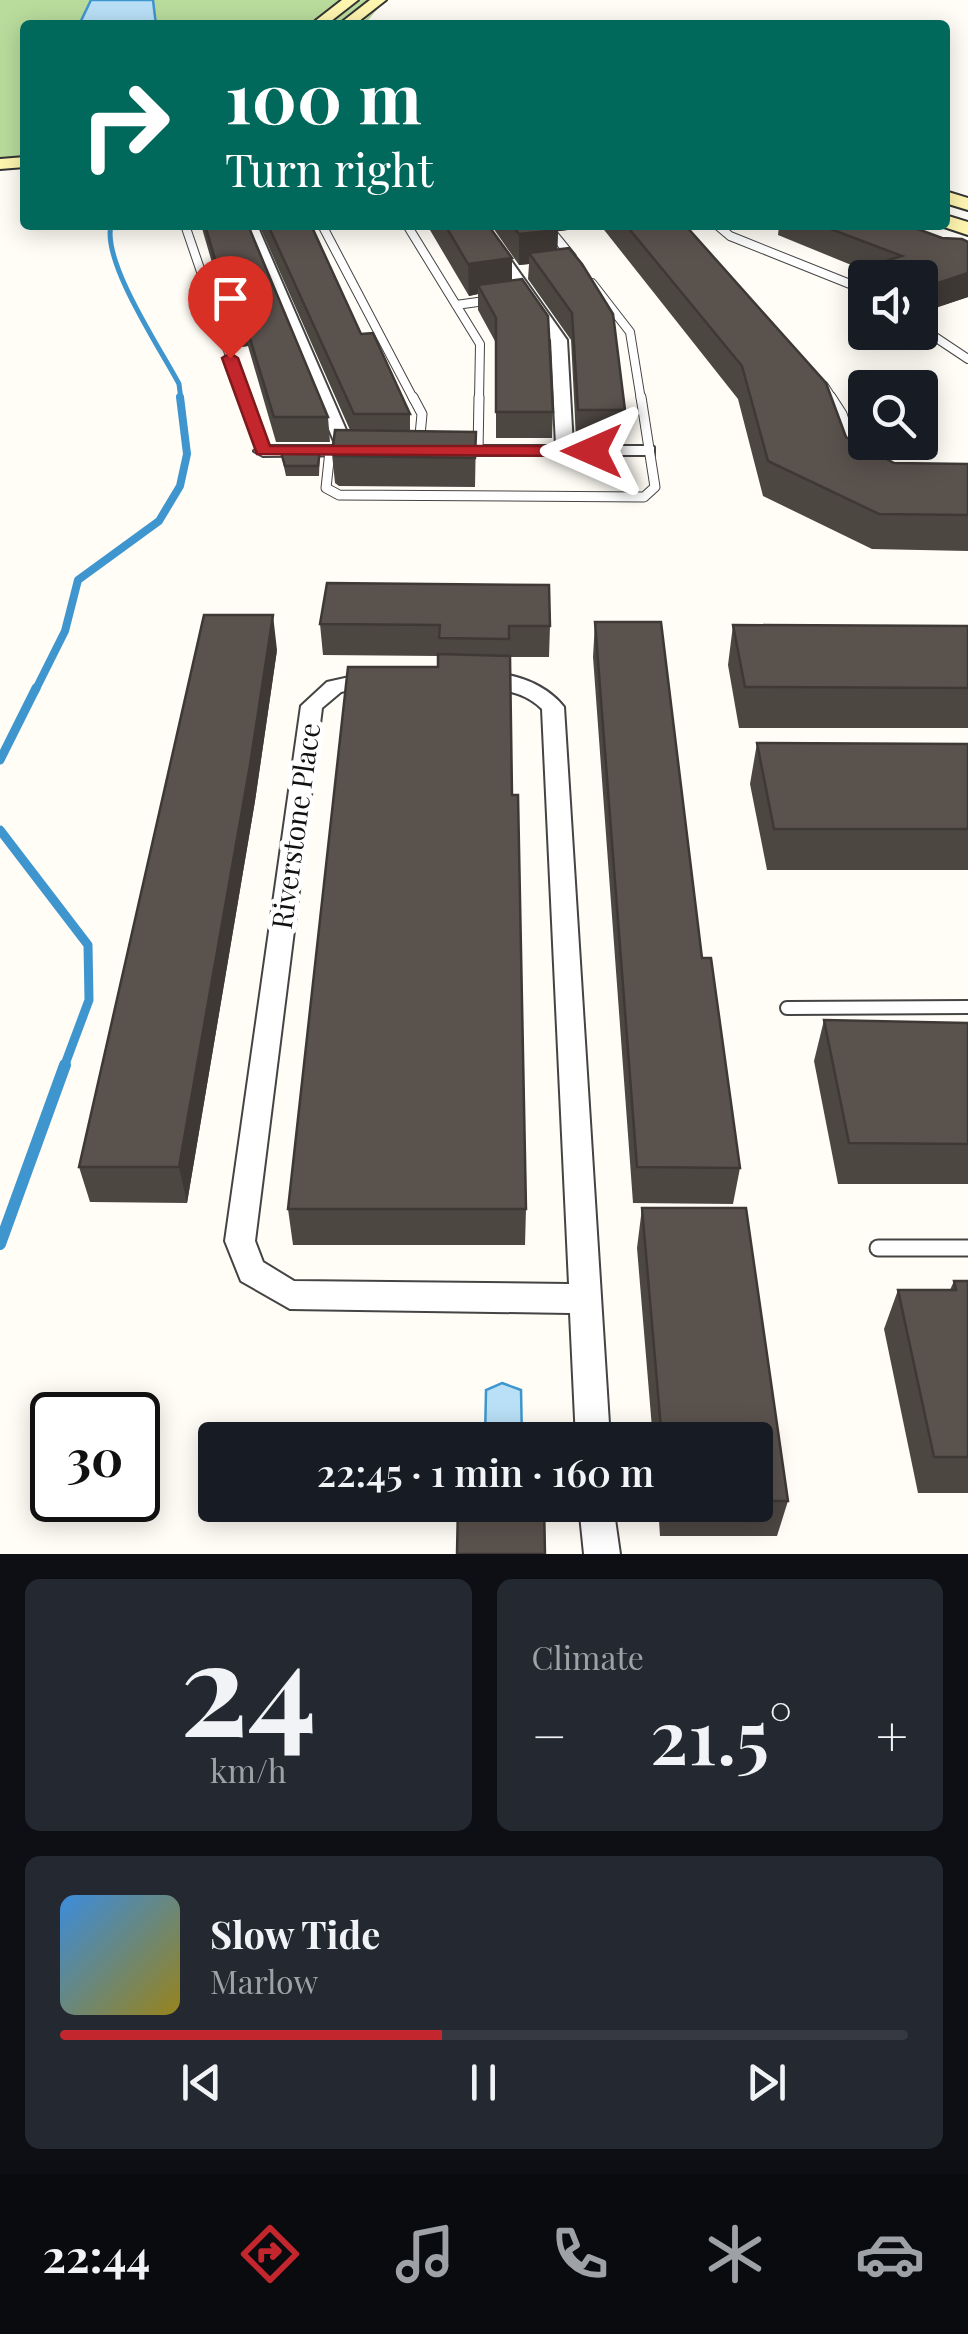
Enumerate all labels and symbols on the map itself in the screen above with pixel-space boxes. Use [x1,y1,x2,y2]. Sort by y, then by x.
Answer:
pin [188,256,273,359]
position arrow [540,399,644,503]
street label: Riverstone Place [262,720,327,931]
speed limit sign: 30 [30,1392,160,1522]

